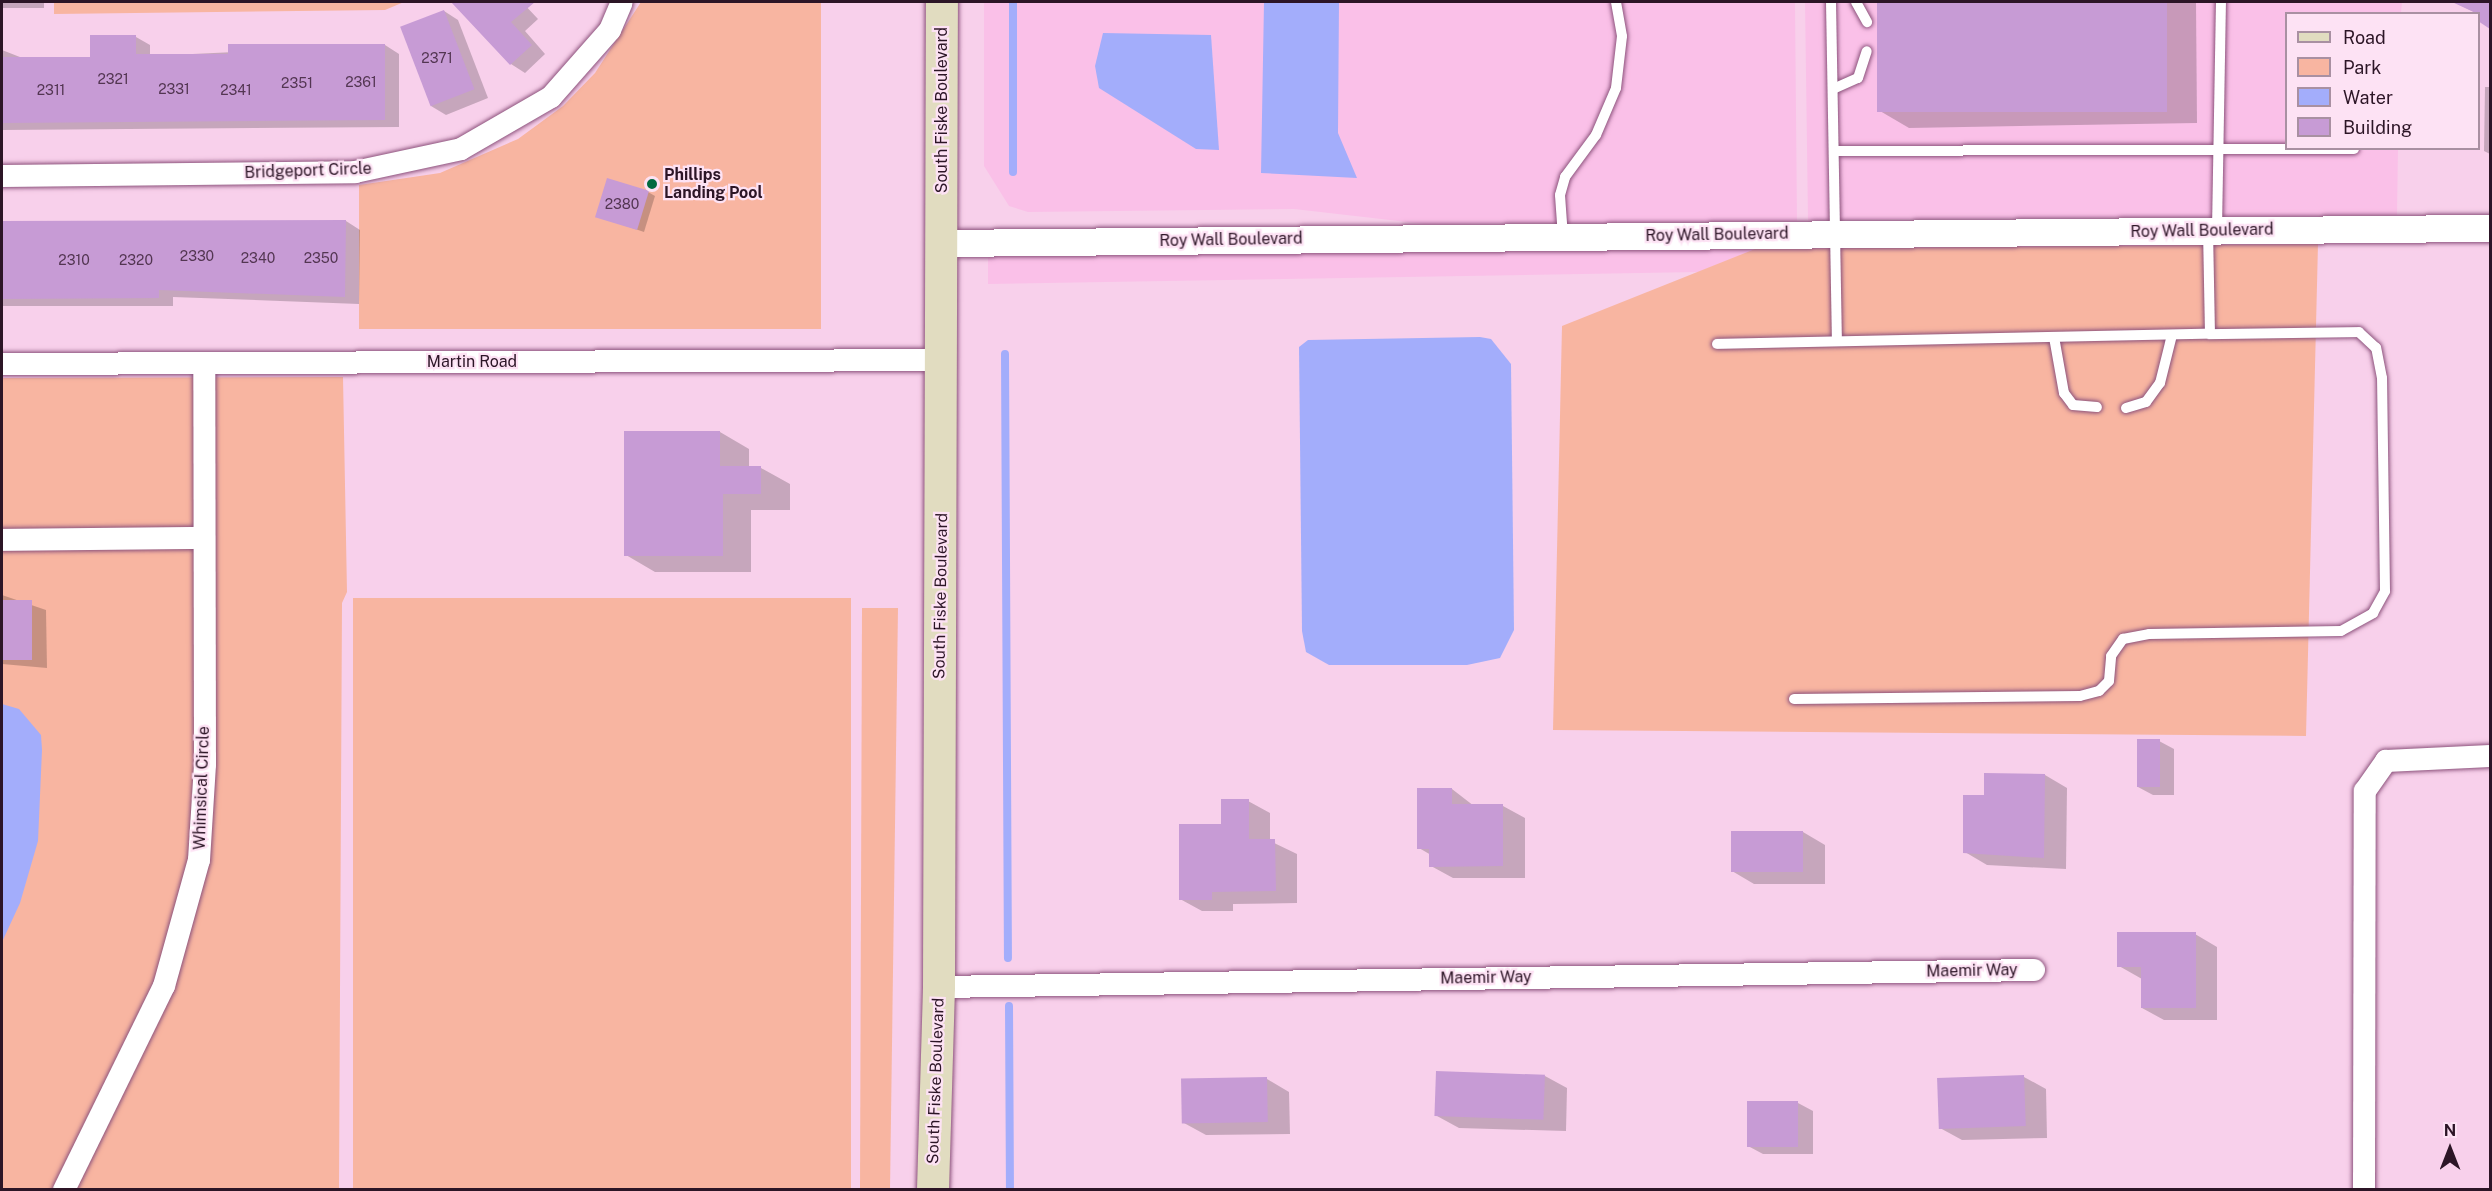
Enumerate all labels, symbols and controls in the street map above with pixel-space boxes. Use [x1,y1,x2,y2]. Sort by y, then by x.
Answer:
legend [2285,12,2480,150]
street label: South Fiske Boulevard [932,27,952,193]
text: Road [2343,27,2386,48]
house number: 2371 [421,50,453,66]
text: Park [2343,57,2381,78]
house number: 2321 [97,71,129,87]
house number: 2361 [345,74,377,90]
house number: 2351 [281,75,313,91]
house number: 2331 [158,81,190,97]
house number: 2311 [37,82,65,98]
house number: 2341 [220,82,252,98]
text: Water [2343,87,2393,108]
text: Building [2343,117,2412,138]
street label: Bridgeport Circle [244,159,372,183]
place label: Phillips Landing Pool [664,165,763,203]
marker: Phillips Landing Pool [645,177,659,191]
house number: 2380 [605,196,639,212]
street label: Roy Wall Boulevard [2130,220,2274,242]
street label: Roy Wall Boulevard [1645,224,1789,246]
street label: Roy Wall Boulevard [1159,229,1303,251]
house number: 2330 [180,248,214,264]
house number: 2340 [241,250,275,266]
house number: 2350 [304,250,338,266]
house number: 2310 [58,252,90,268]
house number: 2320 [119,252,153,268]
street label: Martin Road [427,352,517,372]
street label: South Fiske Boulevard [930,513,952,679]
street label: Whimsical Circle [190,726,214,850]
street label: Maemir Way [1926,961,2018,981]
street label: Maemir Way [1440,968,1532,988]
street label: South Fiske Boulevard [924,998,948,1164]
north arrow [2420,1119,2480,1179]
text: N [2444,1121,2456,1140]

